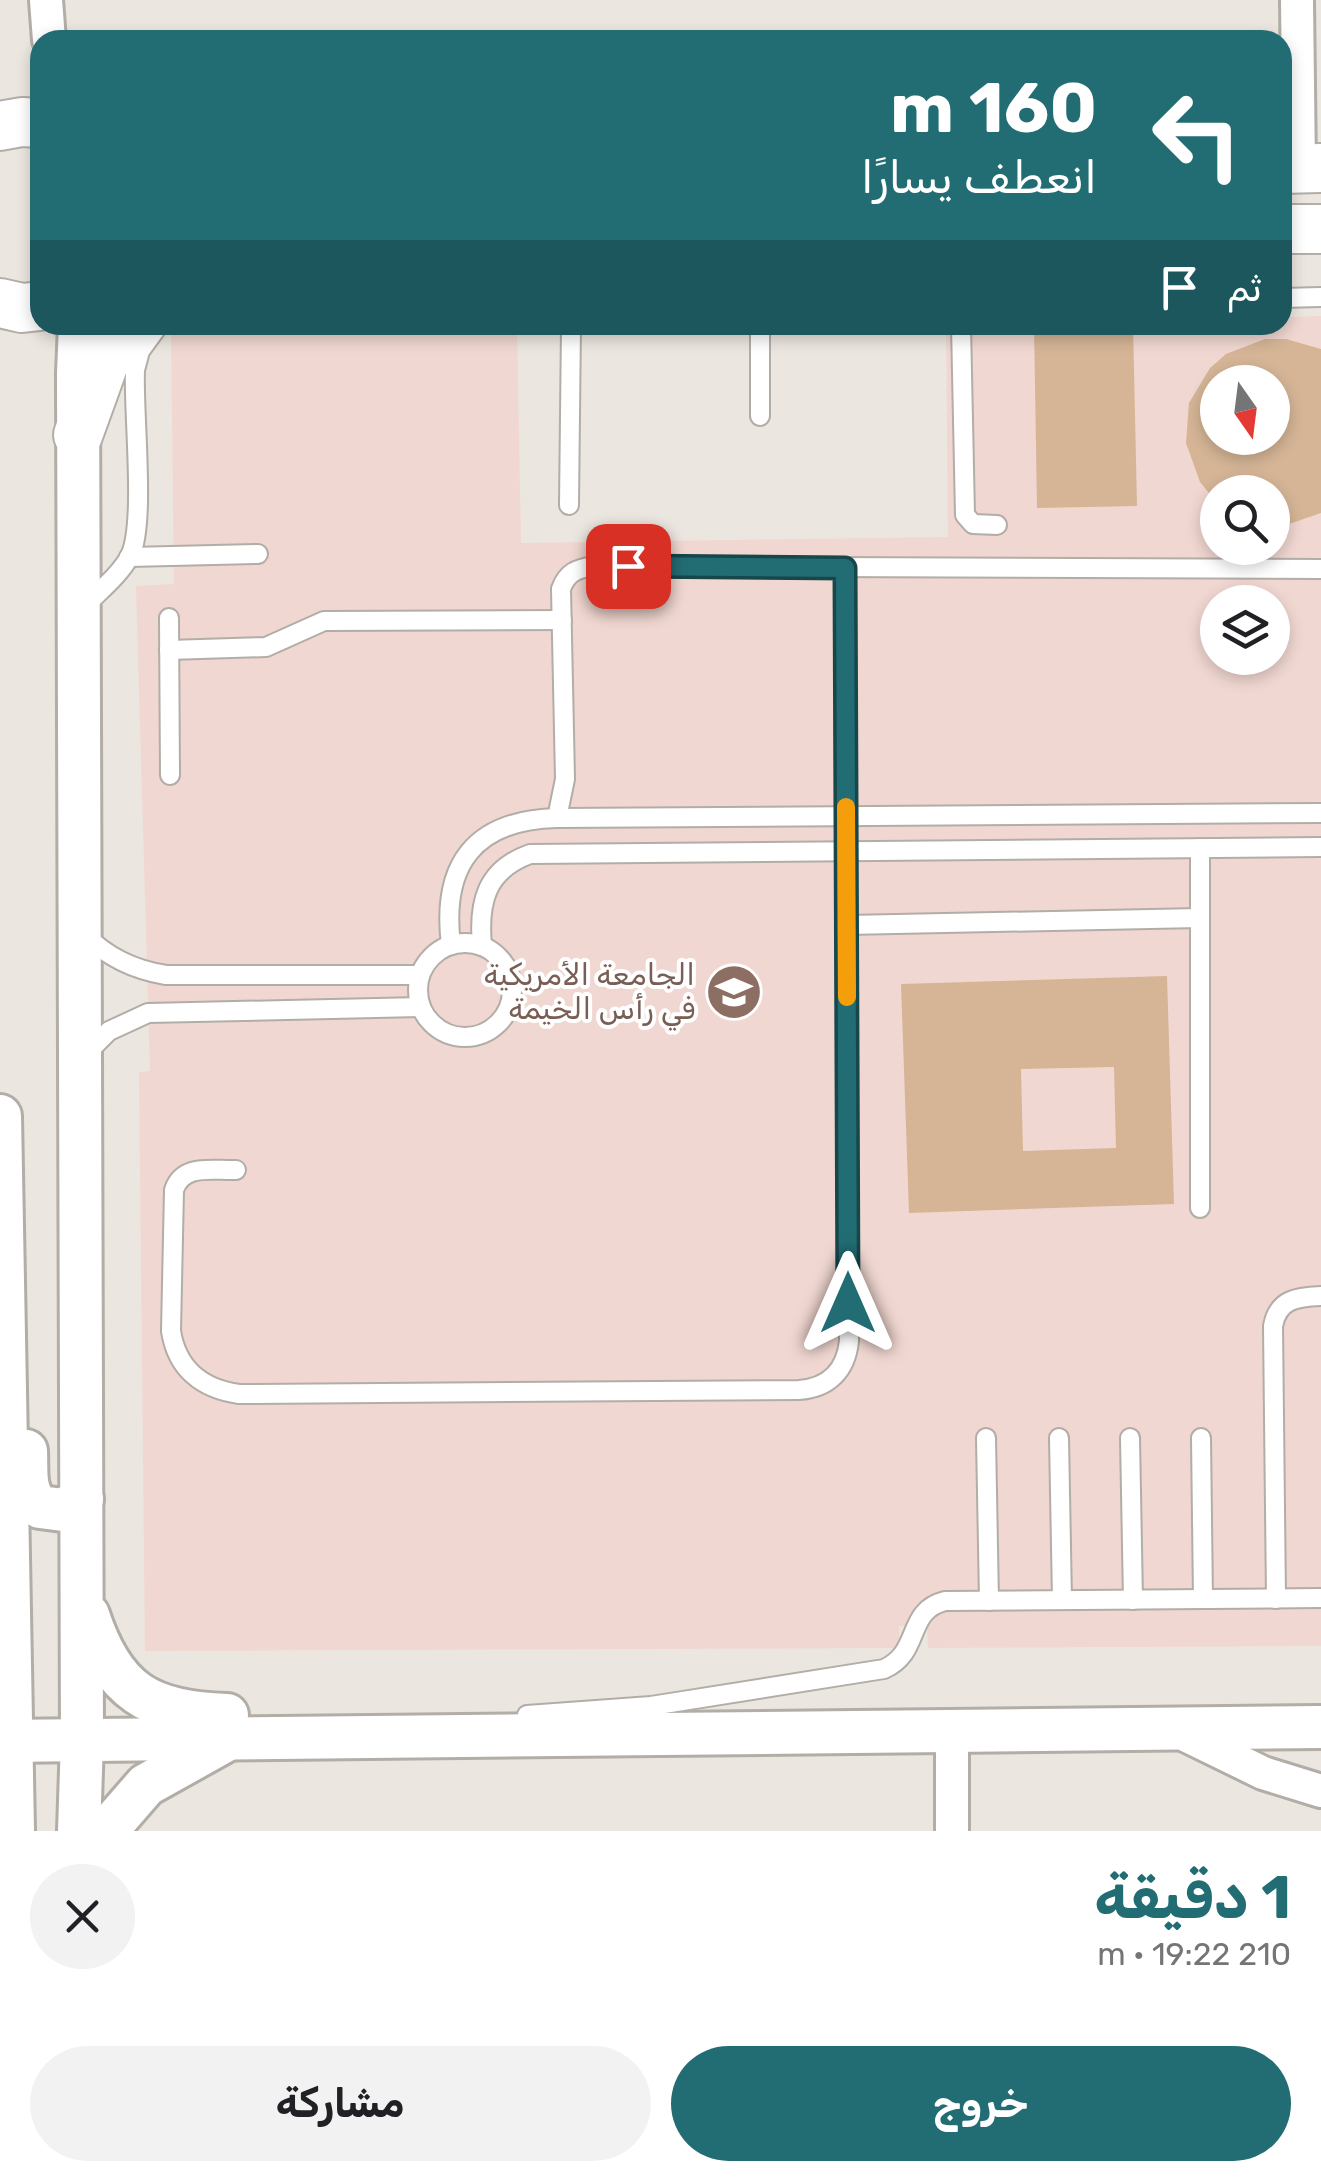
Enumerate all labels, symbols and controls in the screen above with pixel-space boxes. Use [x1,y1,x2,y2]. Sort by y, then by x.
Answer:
text: 160 m [890,67,1097,150]
icon: left [1132,70,1262,200]
text: انعطف يسارًا [861,151,1097,204]
icon: arrive [1152,260,1207,315]
text: ثم [1227,265,1262,311]
north arrow [1200,365,1290,455]
map controls [1200,365,1290,675]
button: search [1200,475,1290,565]
pin [586,524,671,609]
icon: arrive [601,539,656,594]
button: layers [1200,585,1290,675]
place label: الجامعة الأمريكية في رأس الخيمة [483,957,695,1031]
school or university icon: الجامعة الأمريكية في رأس الخيمة [704,962,764,1022]
position arrow [796,1251,900,1355]
text: 1 دقيقة [1094,1862,1291,1933]
button: close [30,1864,135,1969]
text: 210 m · 19:22 [1097,1935,1291,1973]
button: مشاركة [30,2046,651,2161]
button: خروج [671,2046,1291,2161]

